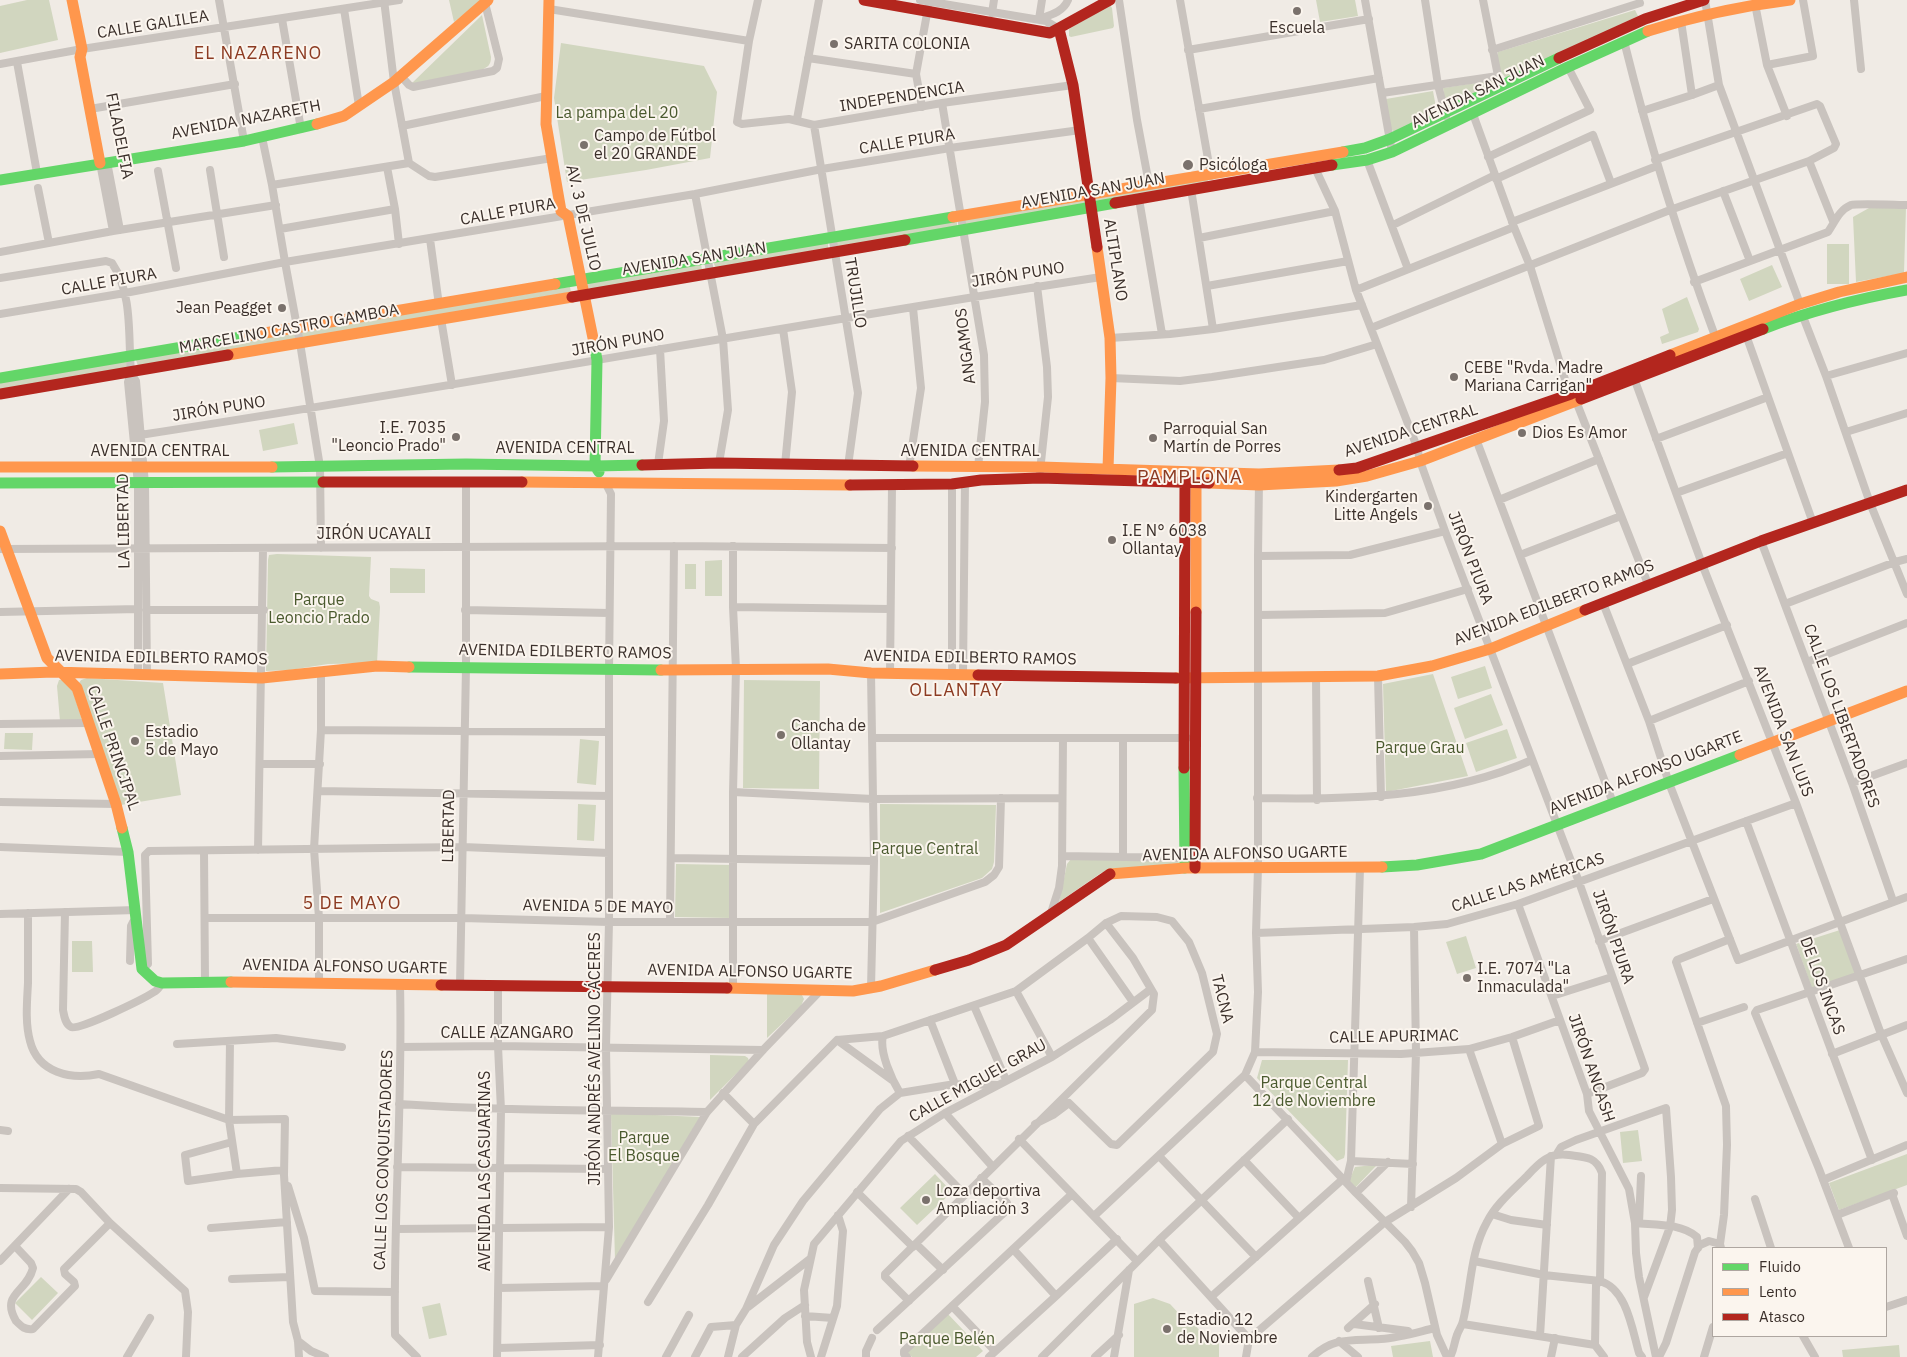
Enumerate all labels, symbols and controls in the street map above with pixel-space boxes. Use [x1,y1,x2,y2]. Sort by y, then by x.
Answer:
marker: Escuela [1291,5,1303,17]
street label: CALLE GALILEA [96,7,210,43]
place label: Escuela [1269,18,1325,38]
place label: SARITA COLONIA [844,34,970,54]
marker: SARITA COLONIA [828,38,840,50]
district label: EL NAZARENO [192,43,324,65]
street label: AVENIDA SAN JUAN [1408,51,1548,133]
street label: INDEPENDENCIA [838,78,966,116]
street label: FILADELFIA [101,91,137,181]
street label: AVENIDA NAZARETH [170,96,322,144]
park label: La pampa deL 20 [556,103,678,123]
street label: CALLE PIURA [858,125,956,159]
place label: Campo de Fútbol el 20 GRANDE [594,126,716,164]
marker: Campo de Fútbol el 20 GRANDE [578,139,590,151]
place label: Psicóloga [1199,155,1267,175]
marker: Psicóloga [1181,158,1195,172]
street label: AV. 3 DE JULIO [561,163,605,273]
street label: AVENIDA SAN JUAN [1019,169,1167,213]
street label: CALLE PIURA [459,194,557,230]
street label: ALTIPLANO [1099,217,1131,303]
street label: AVENIDA SAN JUAN [620,238,768,280]
street label: TRUJILLO [840,256,870,330]
street label: JIRÓN PUNO [970,258,1066,292]
street label: CALLE PIURA [60,264,158,300]
place label: Jean Peagget [176,298,272,318]
street label: MARCELINO CASTRO GAMBOA [177,300,401,358]
marker: Jean Peagget [276,302,288,314]
street label: ANGAMOS [952,307,980,385]
street label: JIRÓN PUNO [570,325,666,361]
place label: CEBE "Rvda. Madre Mariana Carrigan" [1464,358,1603,396]
marker: CEBE "Rvda. Madre Mariana Carrigan" [1448,371,1460,383]
street label: JIRÓN PUNO [171,392,267,426]
street label: AVENIDA CENTRAL [1342,400,1480,462]
place label: I.E. 7035 "Leoncio Prado" [331,418,446,456]
place label: Parroquial San Martín de Porres [1163,419,1281,457]
place label: Dios Es Amor [1532,423,1627,443]
marker: Dios Es Amor [1516,427,1528,439]
marker: I.E. 7035 "Leoncio Prado" [450,431,462,443]
marker: Parroquial San Martín de Porres [1147,432,1159,444]
street label: AVENIDA CENTRAL [495,438,635,458]
street label: AVENIDA CENTRAL [90,441,230,461]
street label: AVENIDA CENTRAL [900,441,1040,461]
district label: PAMPLONA [1136,467,1244,489]
street label: LA LIBERTAD [114,473,134,569]
place label: Kindergarten Litte Angels [1325,487,1418,525]
marker: Kindergarten Litte Angels [1422,500,1434,512]
street label: JIRÓN PIURA [1443,509,1497,607]
place label: I.E N° 6038 Ollantay [1122,521,1207,559]
street label: JIRÓN UCAYALI [317,524,431,544]
marker: I.E N° 6038 Ollantay [1106,534,1118,546]
street label: AVENIDA EDILBERTO RAMOS [1451,556,1657,650]
park label: Parque Leoncio Prado [268,590,370,628]
street label: CALLE LOS LIBERTADORES [1799,621,1883,811]
street label: AVENIDA EDILBERTO RAMOS [458,641,672,663]
street label: AVENIDA EDILBERTO RAMOS [54,647,268,669]
street label: AVENIDA EDILBERTO RAMOS [863,647,1077,669]
street label: AVENIDA SAN LUIS [1749,662,1817,800]
district label: OLLANTAY [908,680,1004,702]
street label: CALLE PRINCIPAL [83,683,143,813]
place label: Cancha de Ollantay [791,716,866,754]
place label: Estadio 5 de Mayo [145,722,219,760]
street label: AVENIDA ALFONSO UGARTE [1547,727,1745,819]
marker: Cancha de Ollantay [775,729,787,741]
marker: Estadio 5 de Mayo [129,735,141,747]
park label: Parque Grau [1375,738,1465,758]
street label: LIBERTAD [439,789,459,863]
park label: Parque Central [872,839,978,859]
street label: AVENIDA ALFONSO UGARTE [1142,843,1348,865]
street label: CALLE LAS AMÉRICAS [1449,849,1607,917]
street label: JIRÓN PIURA [1588,887,1638,987]
district label: 5 DE MAYO [301,893,403,915]
street label: AVENIDA 5 DE MAYO [522,896,674,918]
street label: JIRÓN ANDRÉS AVELINO CÁCERES [585,932,605,1186]
street label: DE LOS INCAS [1795,934,1849,1038]
street label: AVENIDA ALFONSO UGARTE [242,956,448,978]
place label: I.E. 7074 "La Inmaculada" [1477,959,1571,997]
street label: AVENIDA ALFONSO UGARTE [647,961,853,983]
marker: I.E. 7074 "La Inmaculada" [1461,972,1473,984]
street label: TACNA [1207,973,1237,1025]
street label: JIRÓN ANCASH [1563,1011,1619,1125]
street label: CALLE AZANGARO [440,1023,574,1043]
street label: CALLE APURIMAC [1329,1026,1459,1048]
street label: CALLE MIGUEL GRAU [906,1035,1050,1127]
street label: CALLE LOS CONQUISTADORES [371,1049,397,1271]
street label: AVENIDA LAS CASUARINAS [475,1071,495,1271]
park label: Parque Central 12 de Noviembre [1252,1073,1376,1111]
park label: Parque El Bosque [608,1128,680,1166]
place label: Loza deportiva Ampliación 3 [936,1181,1041,1219]
marker: Loza deportiva Ampliación 3 [920,1194,932,1206]
legend [1712,1247,1887,1337]
text: Fluido [1759,1257,1801,1276]
text: Lento [1759,1282,1797,1301]
text: Atasco [1759,1307,1805,1326]
place label: Estadio 12 de Noviembre [1177,1310,1277,1348]
marker: Estadio 12 de Noviembre [1161,1323,1173,1335]
park label: Parque Belén [899,1329,995,1349]

